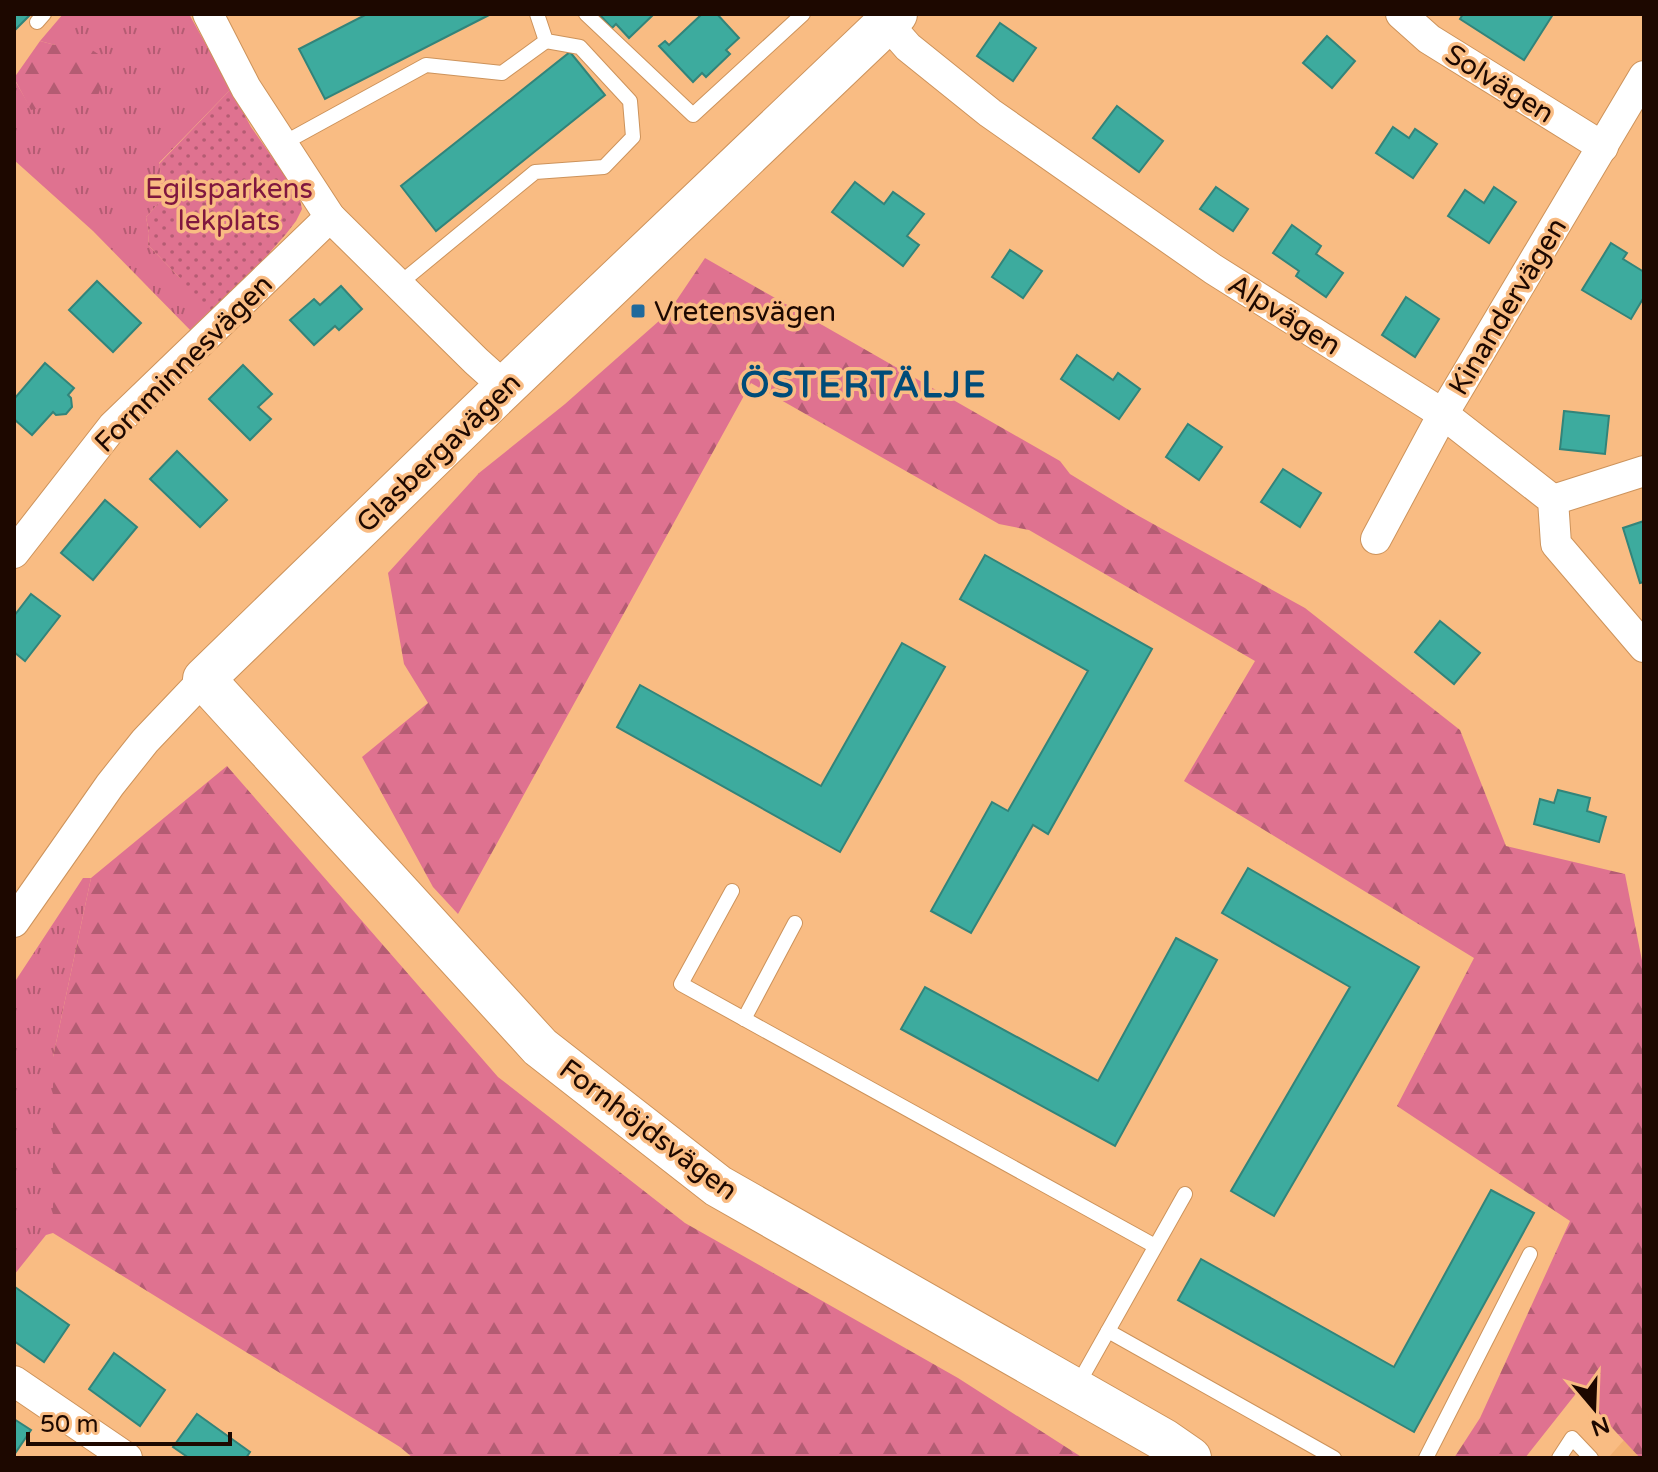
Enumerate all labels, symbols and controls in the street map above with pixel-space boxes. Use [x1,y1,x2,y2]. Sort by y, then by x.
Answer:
street label: Solvägen [1439,37,1560,131]
park label: Egilsparkens lekplats [145,172,313,238]
street label: Kinandervägen [1442,212,1574,401]
street label: Alpvägen [1222,267,1347,363]
street label: Fornminnesvägen [88,268,280,460]
place label: Vretensvägen [654,295,836,329]
marker: Vretensvägen [629,302,647,320]
district label: ÖSTERTÄLJE [740,364,988,407]
street label: Glasbergavägen [349,366,528,540]
street label: Fornhöjdsvägen [553,1052,744,1208]
north arrow [1554,1368,1634,1448]
scale bar [28,1396,230,1446]
text: 50 m [40,1410,98,1439]
text: N [1588,1411,1613,1441]

